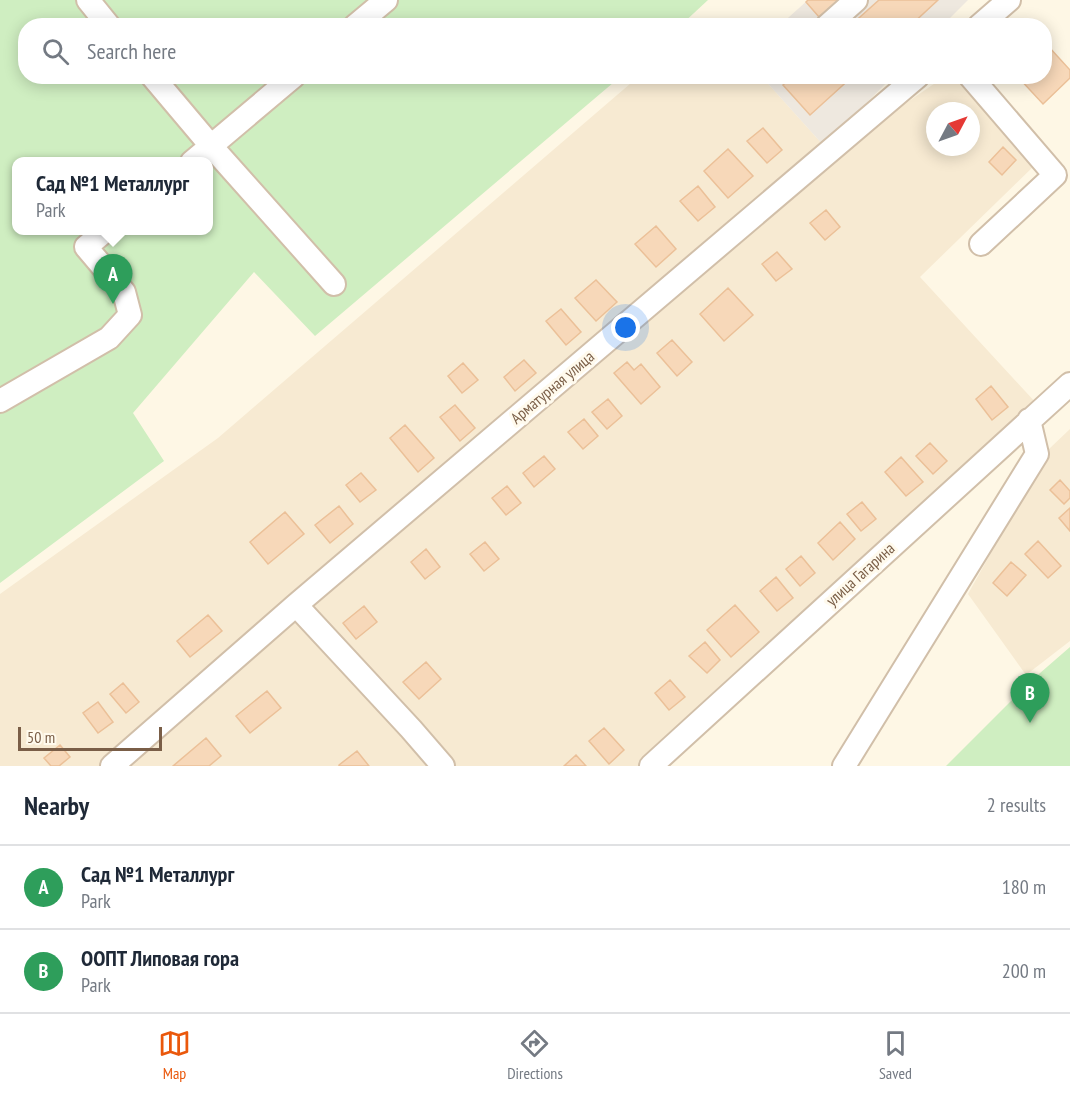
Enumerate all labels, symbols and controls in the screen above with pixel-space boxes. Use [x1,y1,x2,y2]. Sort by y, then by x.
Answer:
search box [18,18,1052,84]
icon: search [39,35,72,68]
text: Search here [87,37,176,65]
north arrow [926,102,980,156]
popup [12,157,213,235]
text: Сад №1 Металлург [36,169,189,197]
text: Park [36,197,66,223]
pin: A [94,254,132,304]
your location [611,313,640,342]
street label: Арматурная улица [506,346,598,428]
street label: улица Гагарина [822,538,898,610]
pin: B [1010,674,1050,723]
scale bar [18,724,162,752]
text: 50 m [27,727,55,747]
text: Nearby [24,789,89,822]
text: 2 results [987,792,1046,818]
text: Сад №1 Металлург [81,860,234,888]
text: A [38,874,49,900]
text: 180 m [1002,874,1046,900]
text: Park [81,888,111,914]
text: ООПТ Липовая гора [81,944,239,972]
text: B [39,958,48,984]
text: 200 m [1002,958,1046,984]
text: Park [81,972,111,998]
tab: Map [158,1027,191,1083]
tab: Directions [507,1027,563,1083]
tab: Saved [879,1027,912,1083]

